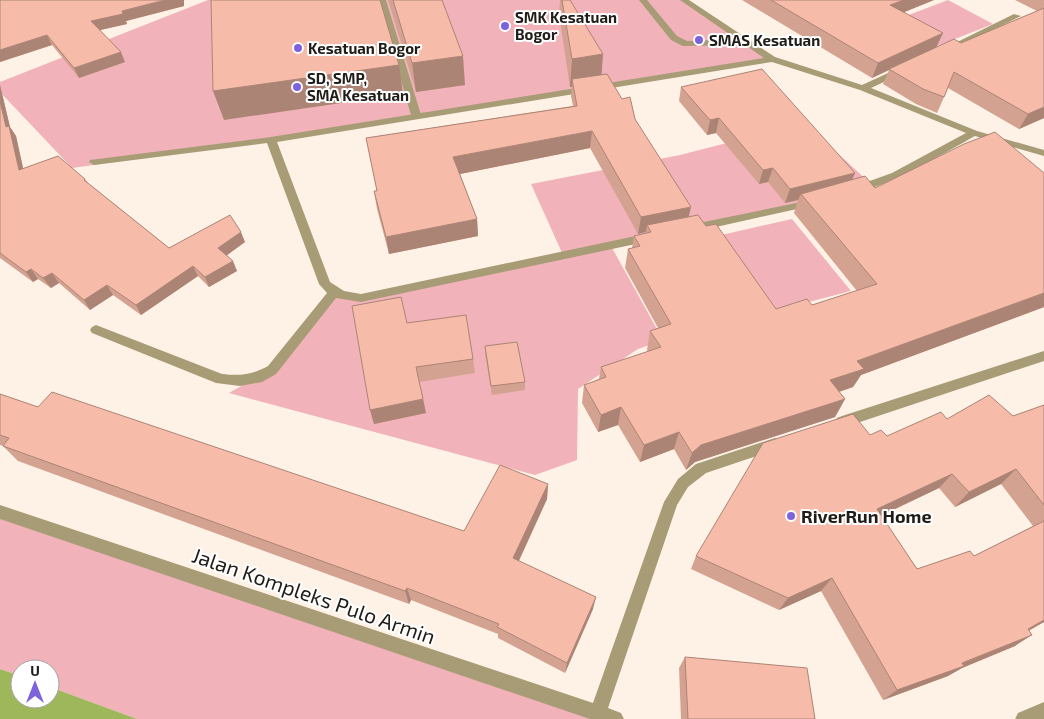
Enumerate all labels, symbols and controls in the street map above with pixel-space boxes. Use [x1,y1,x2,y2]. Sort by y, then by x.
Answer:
place label: SMK Kesatuan Bogor [515,8,617,43]
marker: SMK Kesatuan Bogor [499,20,511,32]
place label: SMAS Kesatuan [709,31,820,49]
marker: SMAS Kesatuan [693,34,705,46]
place label: Kesatuan Bogor [308,39,421,57]
marker: Kesatuan Bogor [292,42,304,54]
place label: SD, SMP, SMA Kesatuan [307,69,409,104]
marker: SD, SMP, SMA Kesatuan [291,81,303,93]
place label: RiverRun Home [801,505,932,527]
marker: RiverRun Home [785,510,797,522]
street label: Jalan Kompleks Pulo Armin [189,542,439,648]
north arrow [10,659,60,709]
text: U [30,662,40,679]

